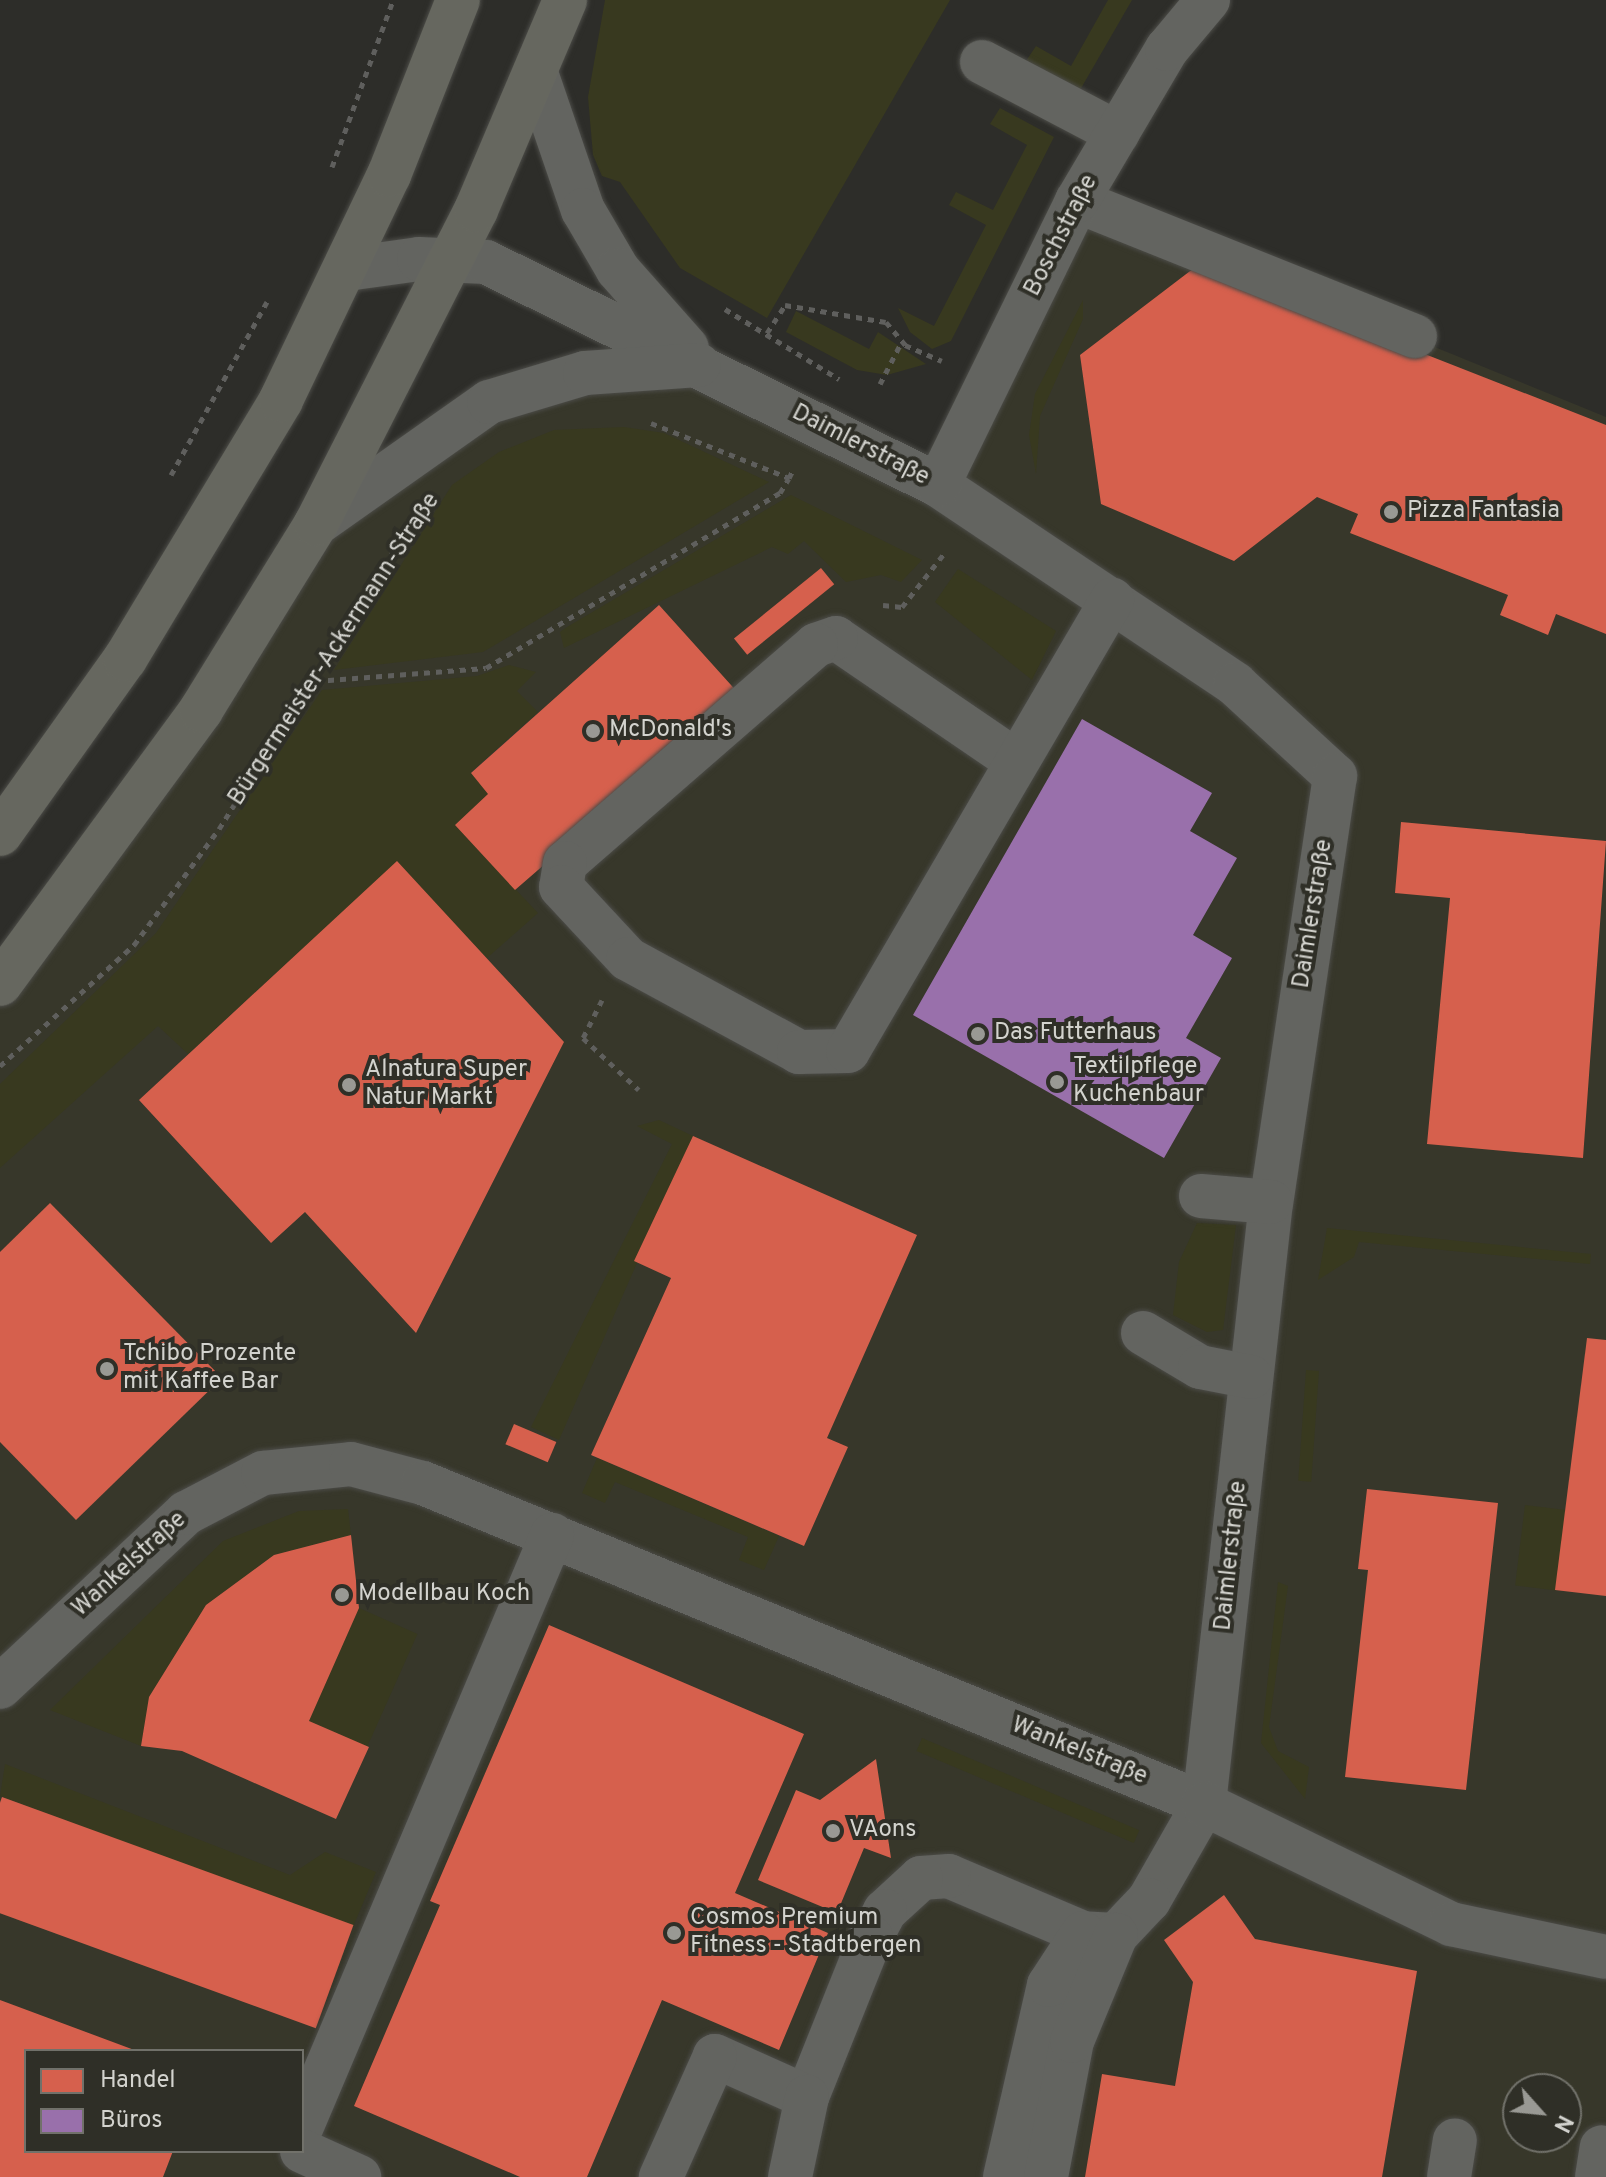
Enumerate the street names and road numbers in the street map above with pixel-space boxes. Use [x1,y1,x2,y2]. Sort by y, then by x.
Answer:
street label: Boschstraße [1019,170,1105,302]
street label: Daimlerstraße [787,399,933,493]
street label: Bürgermeister-Ackermann-Straße [223,488,447,812]
street label: Daimlerstraße [1288,838,1340,990]
street label: Daimlerstraße [1210,1480,1254,1632]
street label: Wankelstraße [67,1506,193,1624]
street label: Wankelstraße [1007,1712,1151,1792]

